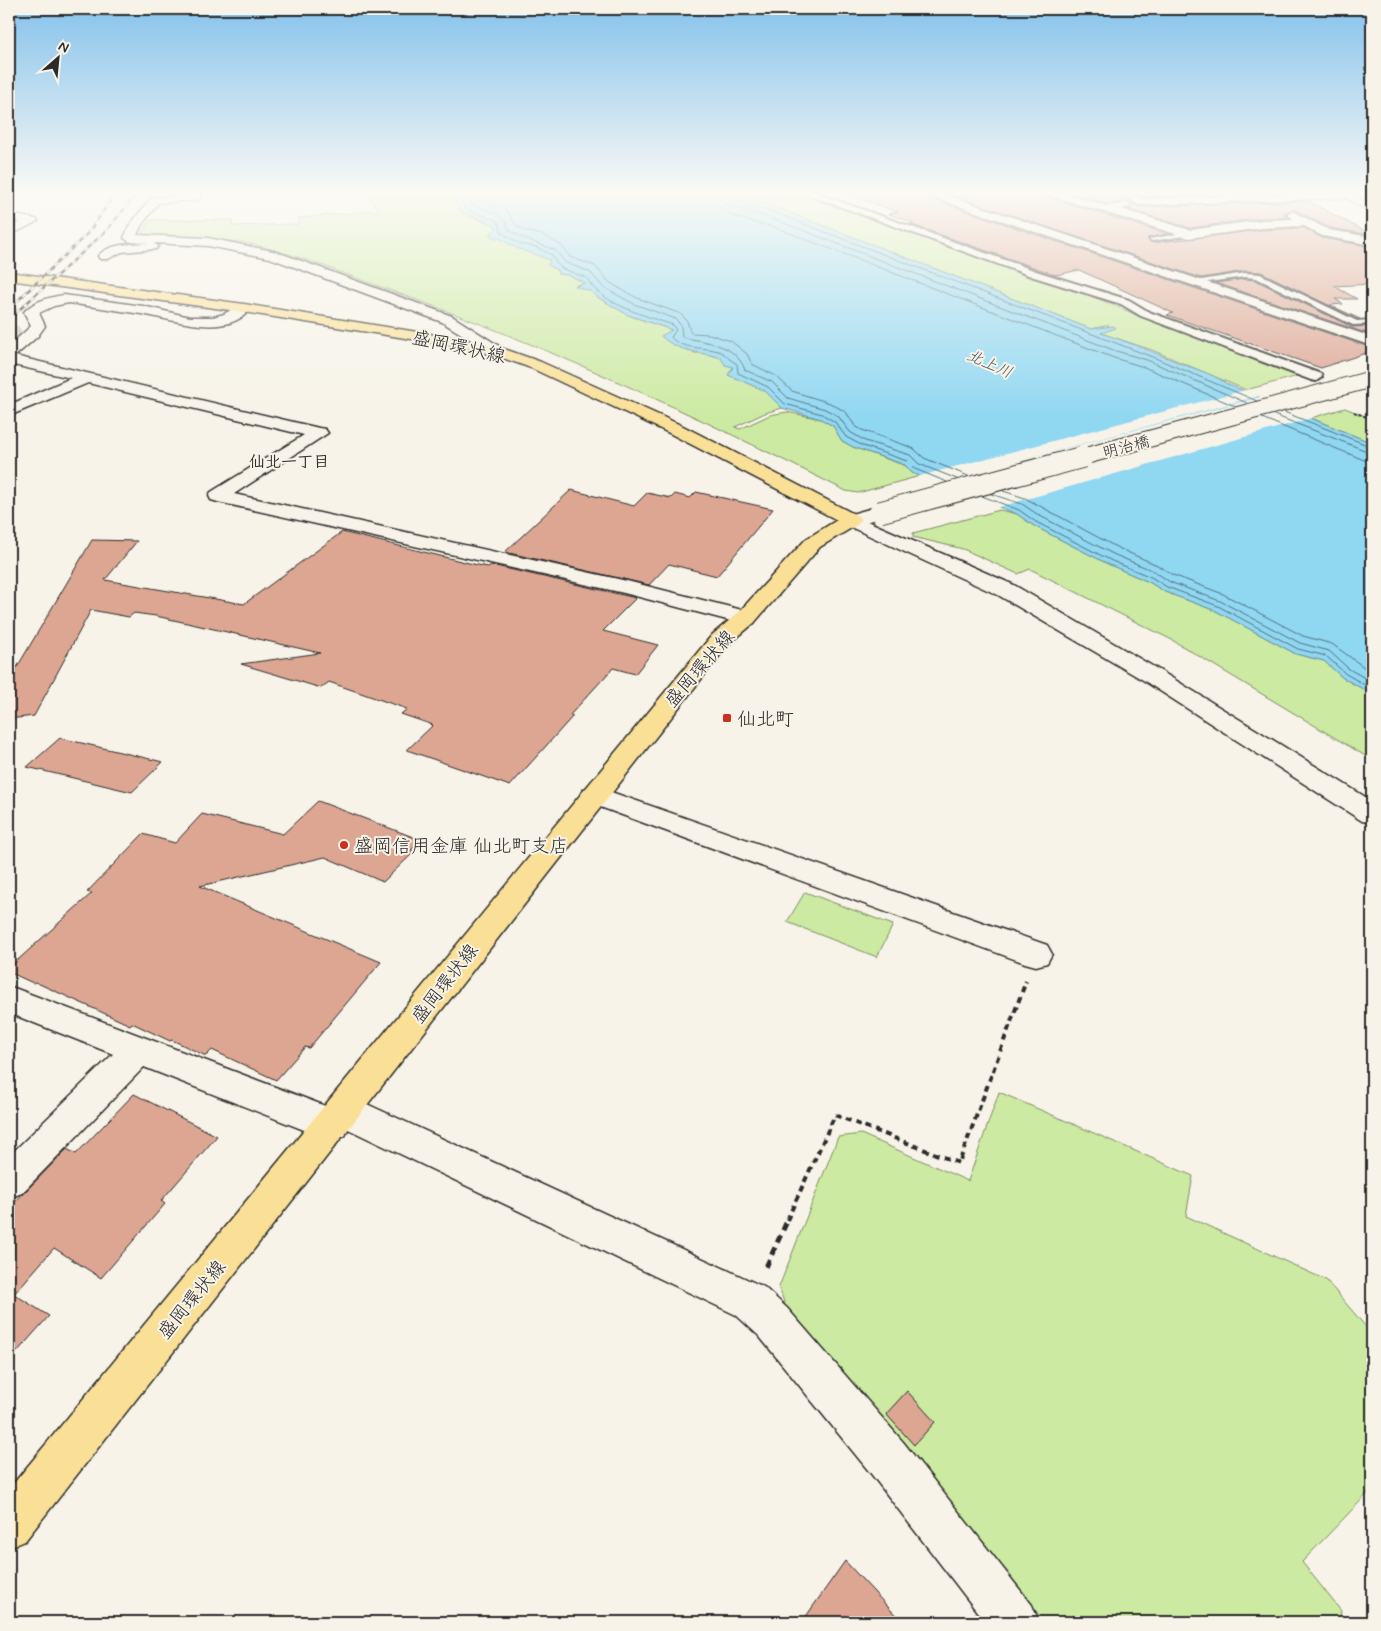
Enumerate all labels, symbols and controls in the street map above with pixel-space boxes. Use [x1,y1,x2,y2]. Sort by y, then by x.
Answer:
north arrow [32,32,82,82]
text: N [55,37,72,57]
street label: 盛岡環状線 [410,325,508,370]
water label: 北上川 [963,345,1016,384]
street label: 明治橋 [1100,431,1152,464]
district label: 仙北一丁目 [249,452,329,473]
street label: 盛岡環状線 [660,625,741,713]
place label: 仙北町 [737,707,794,732]
marker: 仙北町 [721,712,733,724]
place label: 盛岡信用金庫 仙北町支店 [354,834,568,859]
marker: 盛岡信用金庫 仙北町支店 [338,839,350,851]
street label: 盛岡環状線 [406,939,484,1029]
street label: 盛岡環状線 [153,1255,232,1345]

